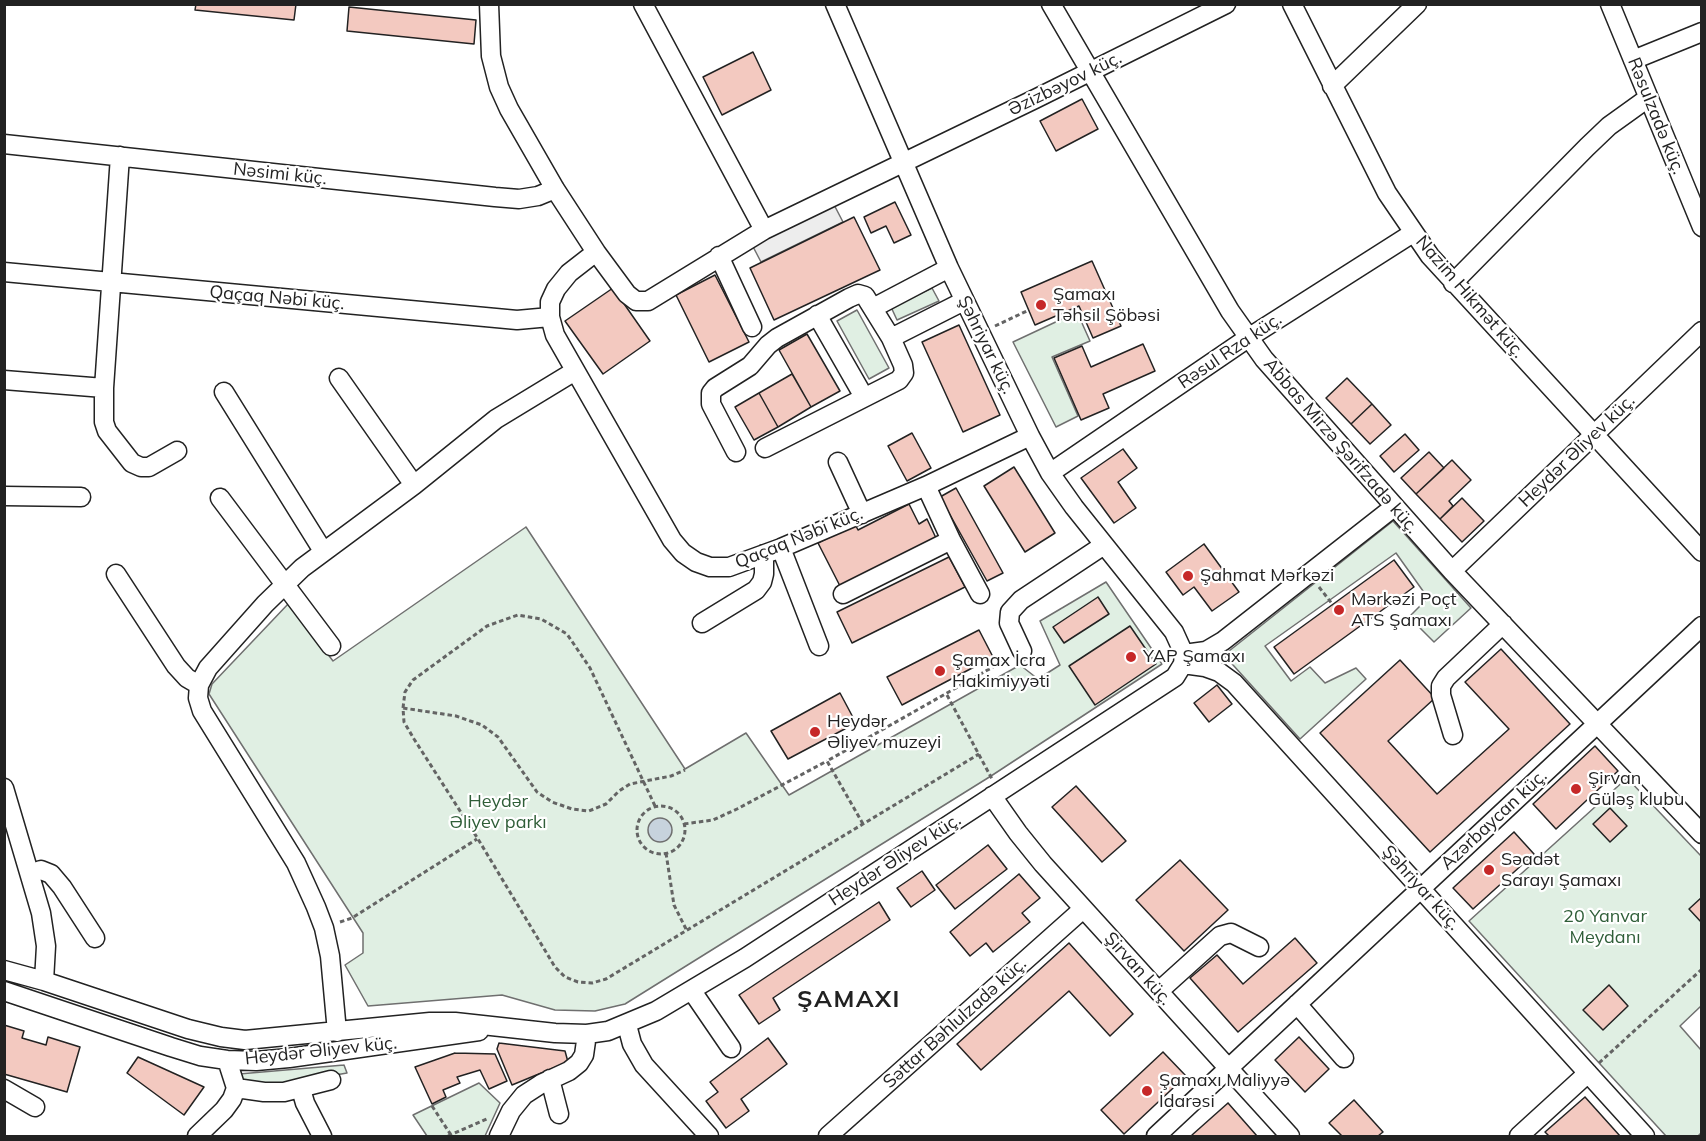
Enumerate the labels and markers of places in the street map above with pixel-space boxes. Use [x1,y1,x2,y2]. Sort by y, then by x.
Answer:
place label: Şamaxı Təhsil Şöbəsi [1053,284,1160,326]
marker: Şamaxı Təhsil Şöbəsi [1034,298,1048,312]
place label: Şahmat Mərkəzi [1200,565,1334,587]
marker: Şahmat Mərkəzi [1181,569,1195,583]
place label: Mərkəzi Poçt ATS Şamaxı [1351,589,1457,632]
marker: Mərkəzi Poçt ATS Şamaxı [1332,603,1346,617]
place label: YAP Şamaxı [1143,646,1245,668]
place label: Şamax İcra Hakimiyyəti [952,650,1050,692]
marker: YAP Şamaxı [1124,650,1138,664]
marker: Şamax İcra Hakimiyyəti [933,664,947,678]
place label: Heydər Əliyev muzeyi [827,711,941,754]
marker: Heydər Əliyev muzeyi [808,725,822,739]
place label: Şirvan Güləş klubu [1588,768,1684,810]
marker: Şirvan Güləş klubu [1569,782,1583,796]
place label: Səadət Sarayı Şamaxı [1501,849,1621,892]
marker: Səadət Sarayı Şamaxı [1482,863,1496,877]
place label: Şamaxı Maliyyə İdarəsi [1159,1070,1290,1112]
marker: Şamaxı Maliyyə İdarəsi [1140,1084,1154,1098]

